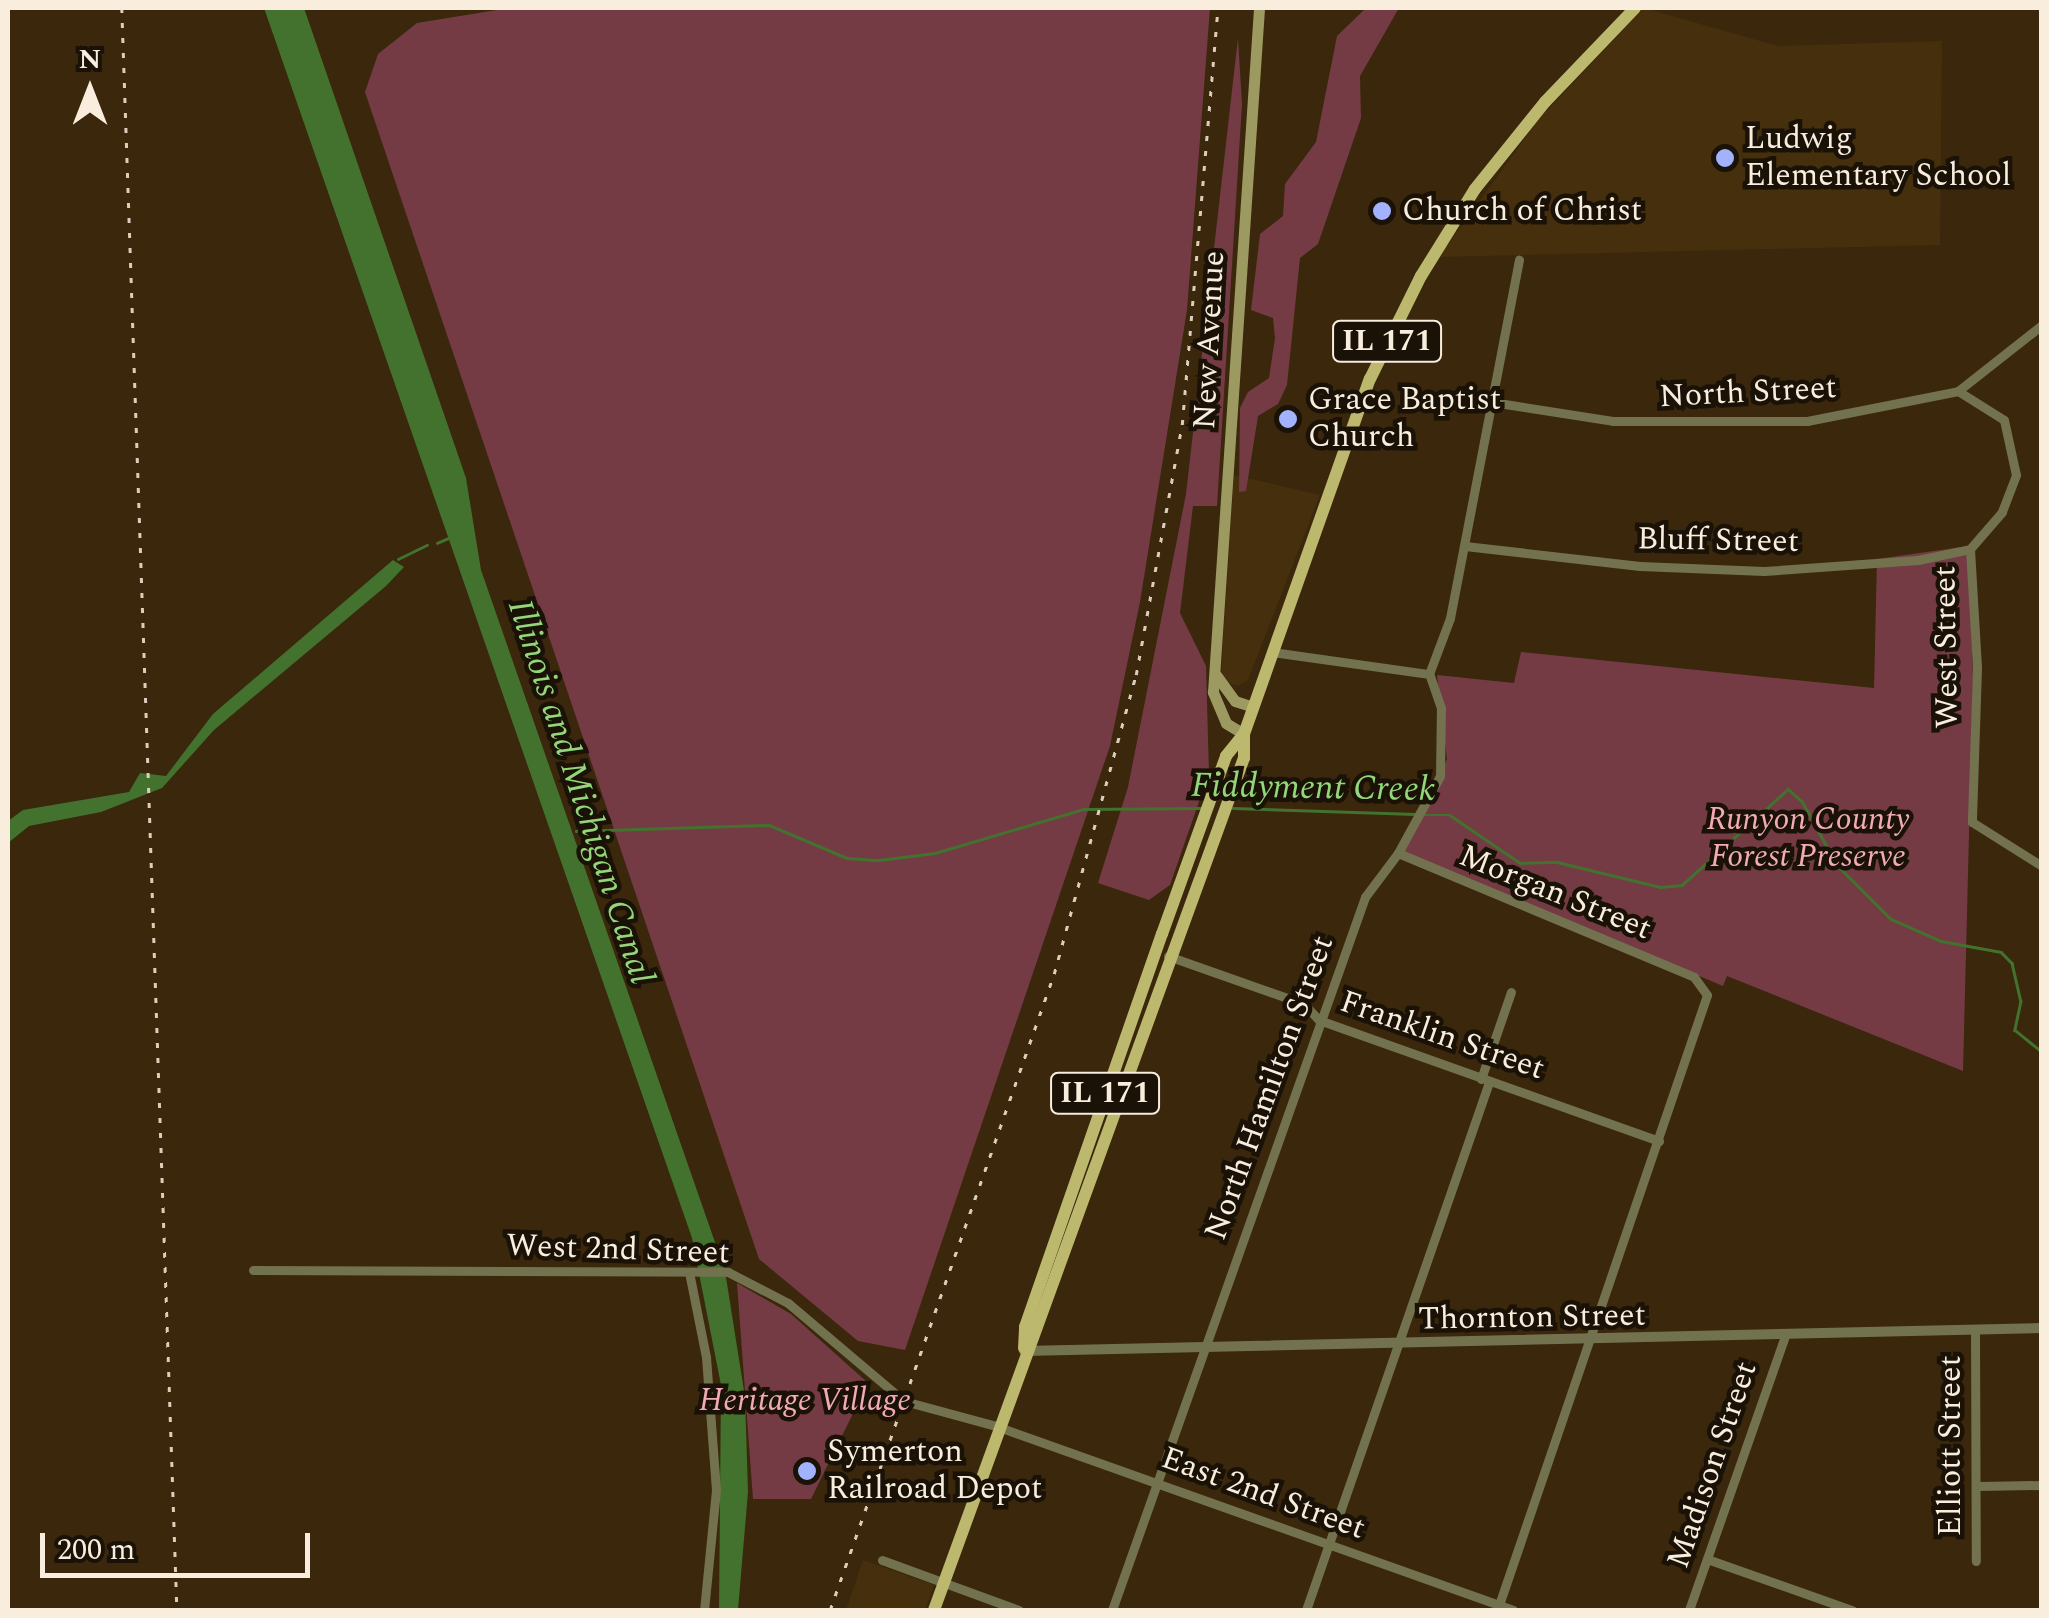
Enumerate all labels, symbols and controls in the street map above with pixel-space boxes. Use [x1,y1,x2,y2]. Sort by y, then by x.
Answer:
text: N [79,38,101,81]
north arrow [40,40,140,140]
place label: Ludwig Elementary School [1745,121,2011,196]
marker: Ludwig Elementary School [1714,147,1736,169]
place label: Church of Christ [1402,192,1642,230]
marker: Church of Christ [1371,200,1393,222]
street label: New Avenue [1186,250,1234,430]
road number: IL 171 [1332,316,1442,366]
street label: North Street [1658,369,1838,417]
place label: Grace Baptist Church [1308,382,1501,457]
marker: Grace Baptist Church [1277,408,1299,430]
street label: Bluff Street [1637,520,1799,562]
street label: West Street [1926,565,1968,729]
water label: Illinois and Michigan Canal [498,594,662,990]
water label: Fiddyment Creek [1190,765,1436,811]
park label: Runyon County Forest Preserve [1707,802,1909,877]
street label: Morgan Street [1453,837,1657,949]
street label: North Hamilton Street [1197,931,1343,1245]
street label: Franklin Street [1335,983,1549,1089]
road number: IL 171 [1050,1068,1160,1118]
street label: West 2nd Street [506,1227,730,1273]
street label: Thornton Street [1418,1297,1646,1339]
street label: Elliott Street [1932,1355,1970,1537]
street label: Madison Street [1660,1357,1766,1573]
park label: Heritage Village [699,1382,911,1420]
place label: Symerton Railroad Depot [827,1434,1042,1509]
street label: East 2nd Street [1156,1439,1370,1549]
marker: Symerton Railroad Depot [796,1460,818,1482]
scale bar [45,1513,315,1575]
text: 200 m [57,1527,135,1573]

